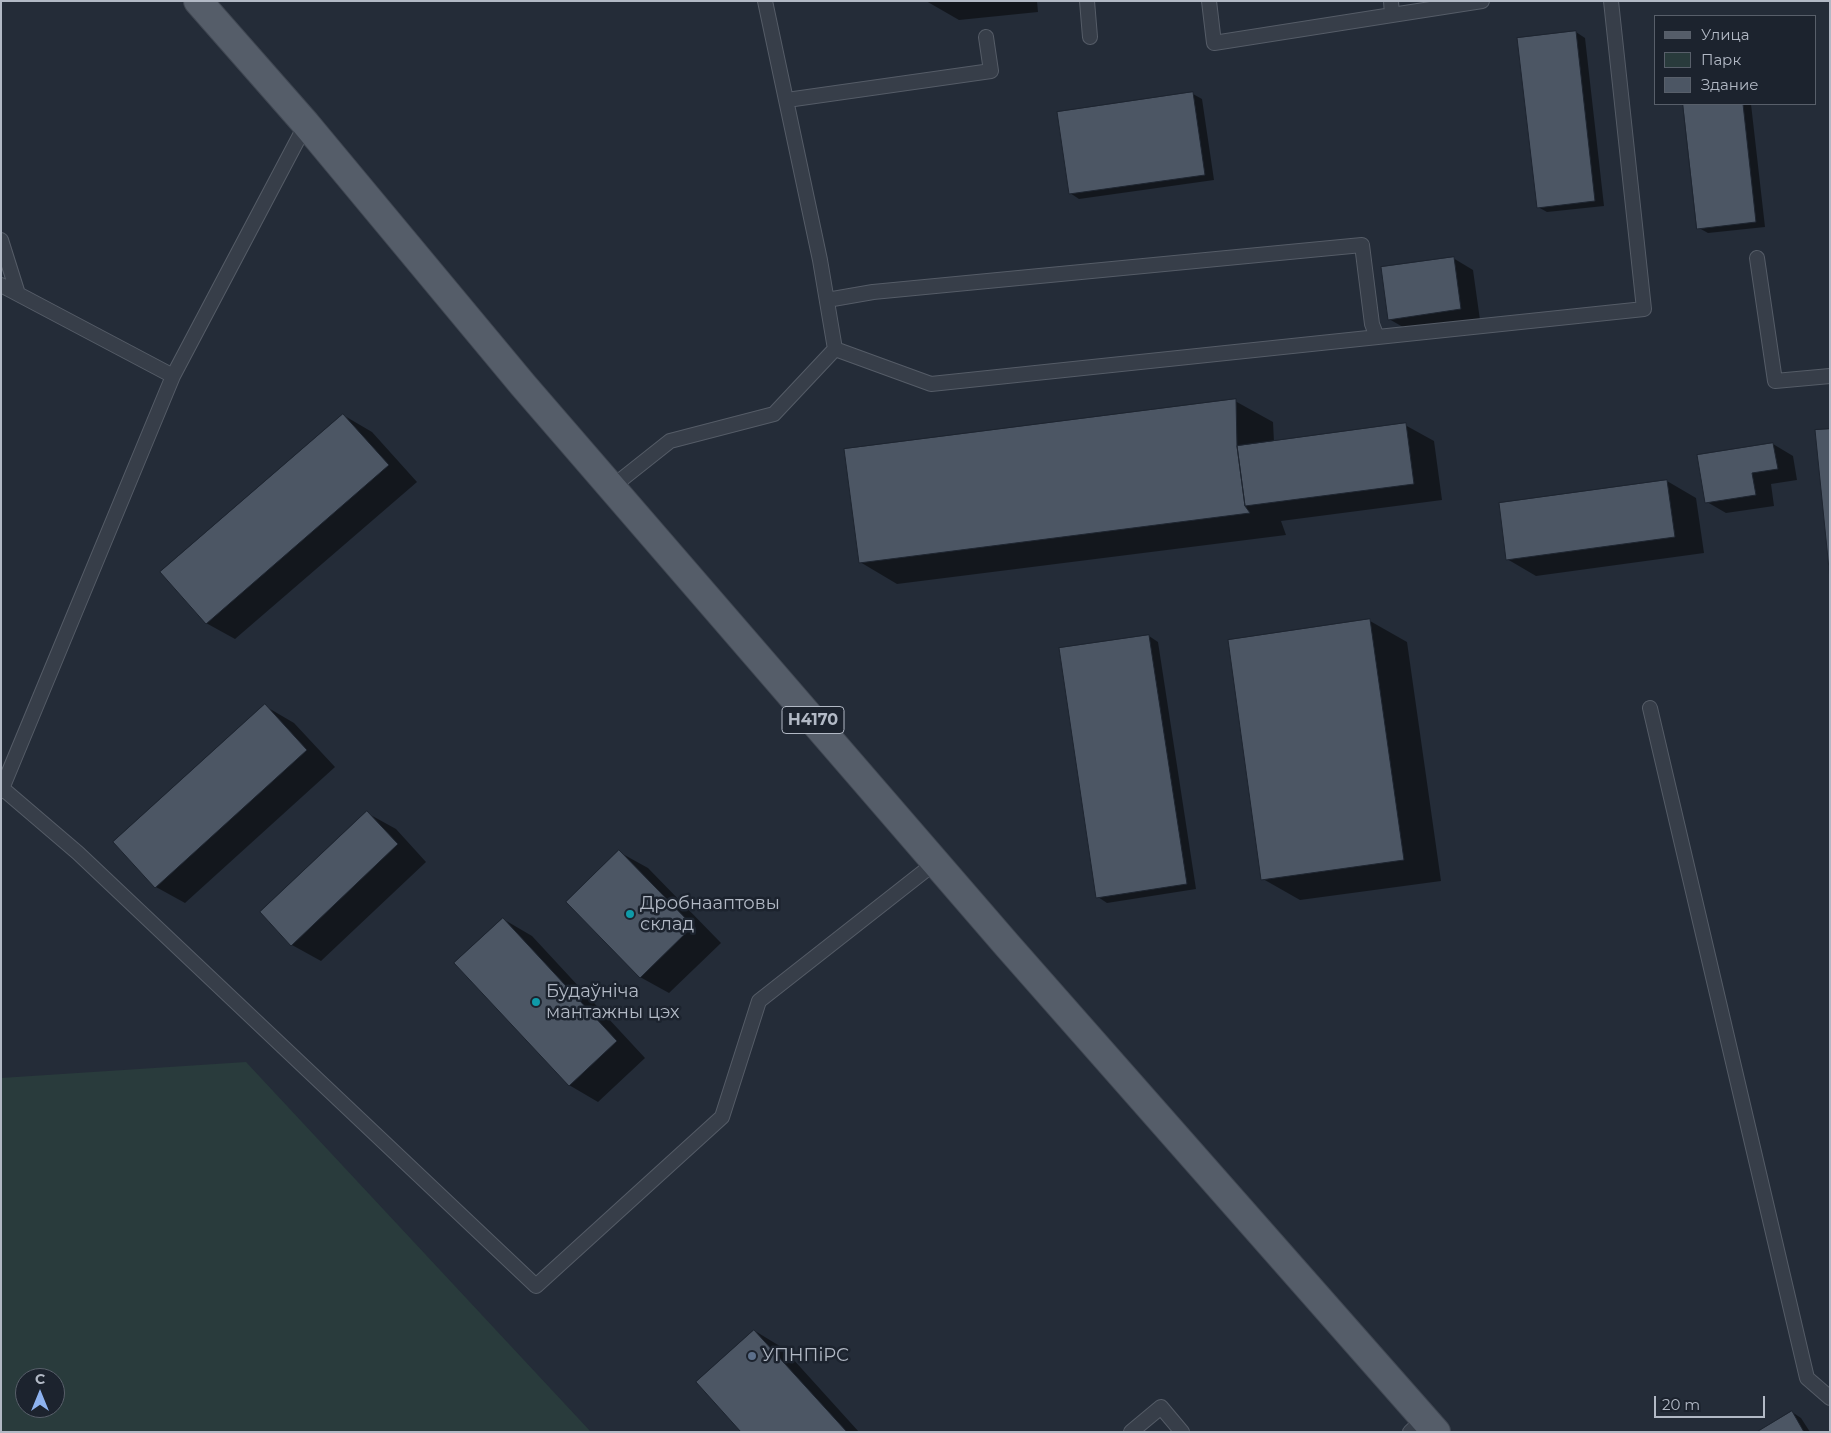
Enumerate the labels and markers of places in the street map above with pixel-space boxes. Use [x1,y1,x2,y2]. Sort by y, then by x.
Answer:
place label: Дробнааптовы склад [640,893,780,936]
marker: Дробнааптовы склад [624,908,636,920]
place label: Будаўніча мантажны цэх [546,981,679,1024]
marker: Будаўніча мантажны цэх [530,996,542,1008]
place label: УПНПіРС [762,1345,849,1367]
marker: УПНПіРС [746,1350,758,1362]

